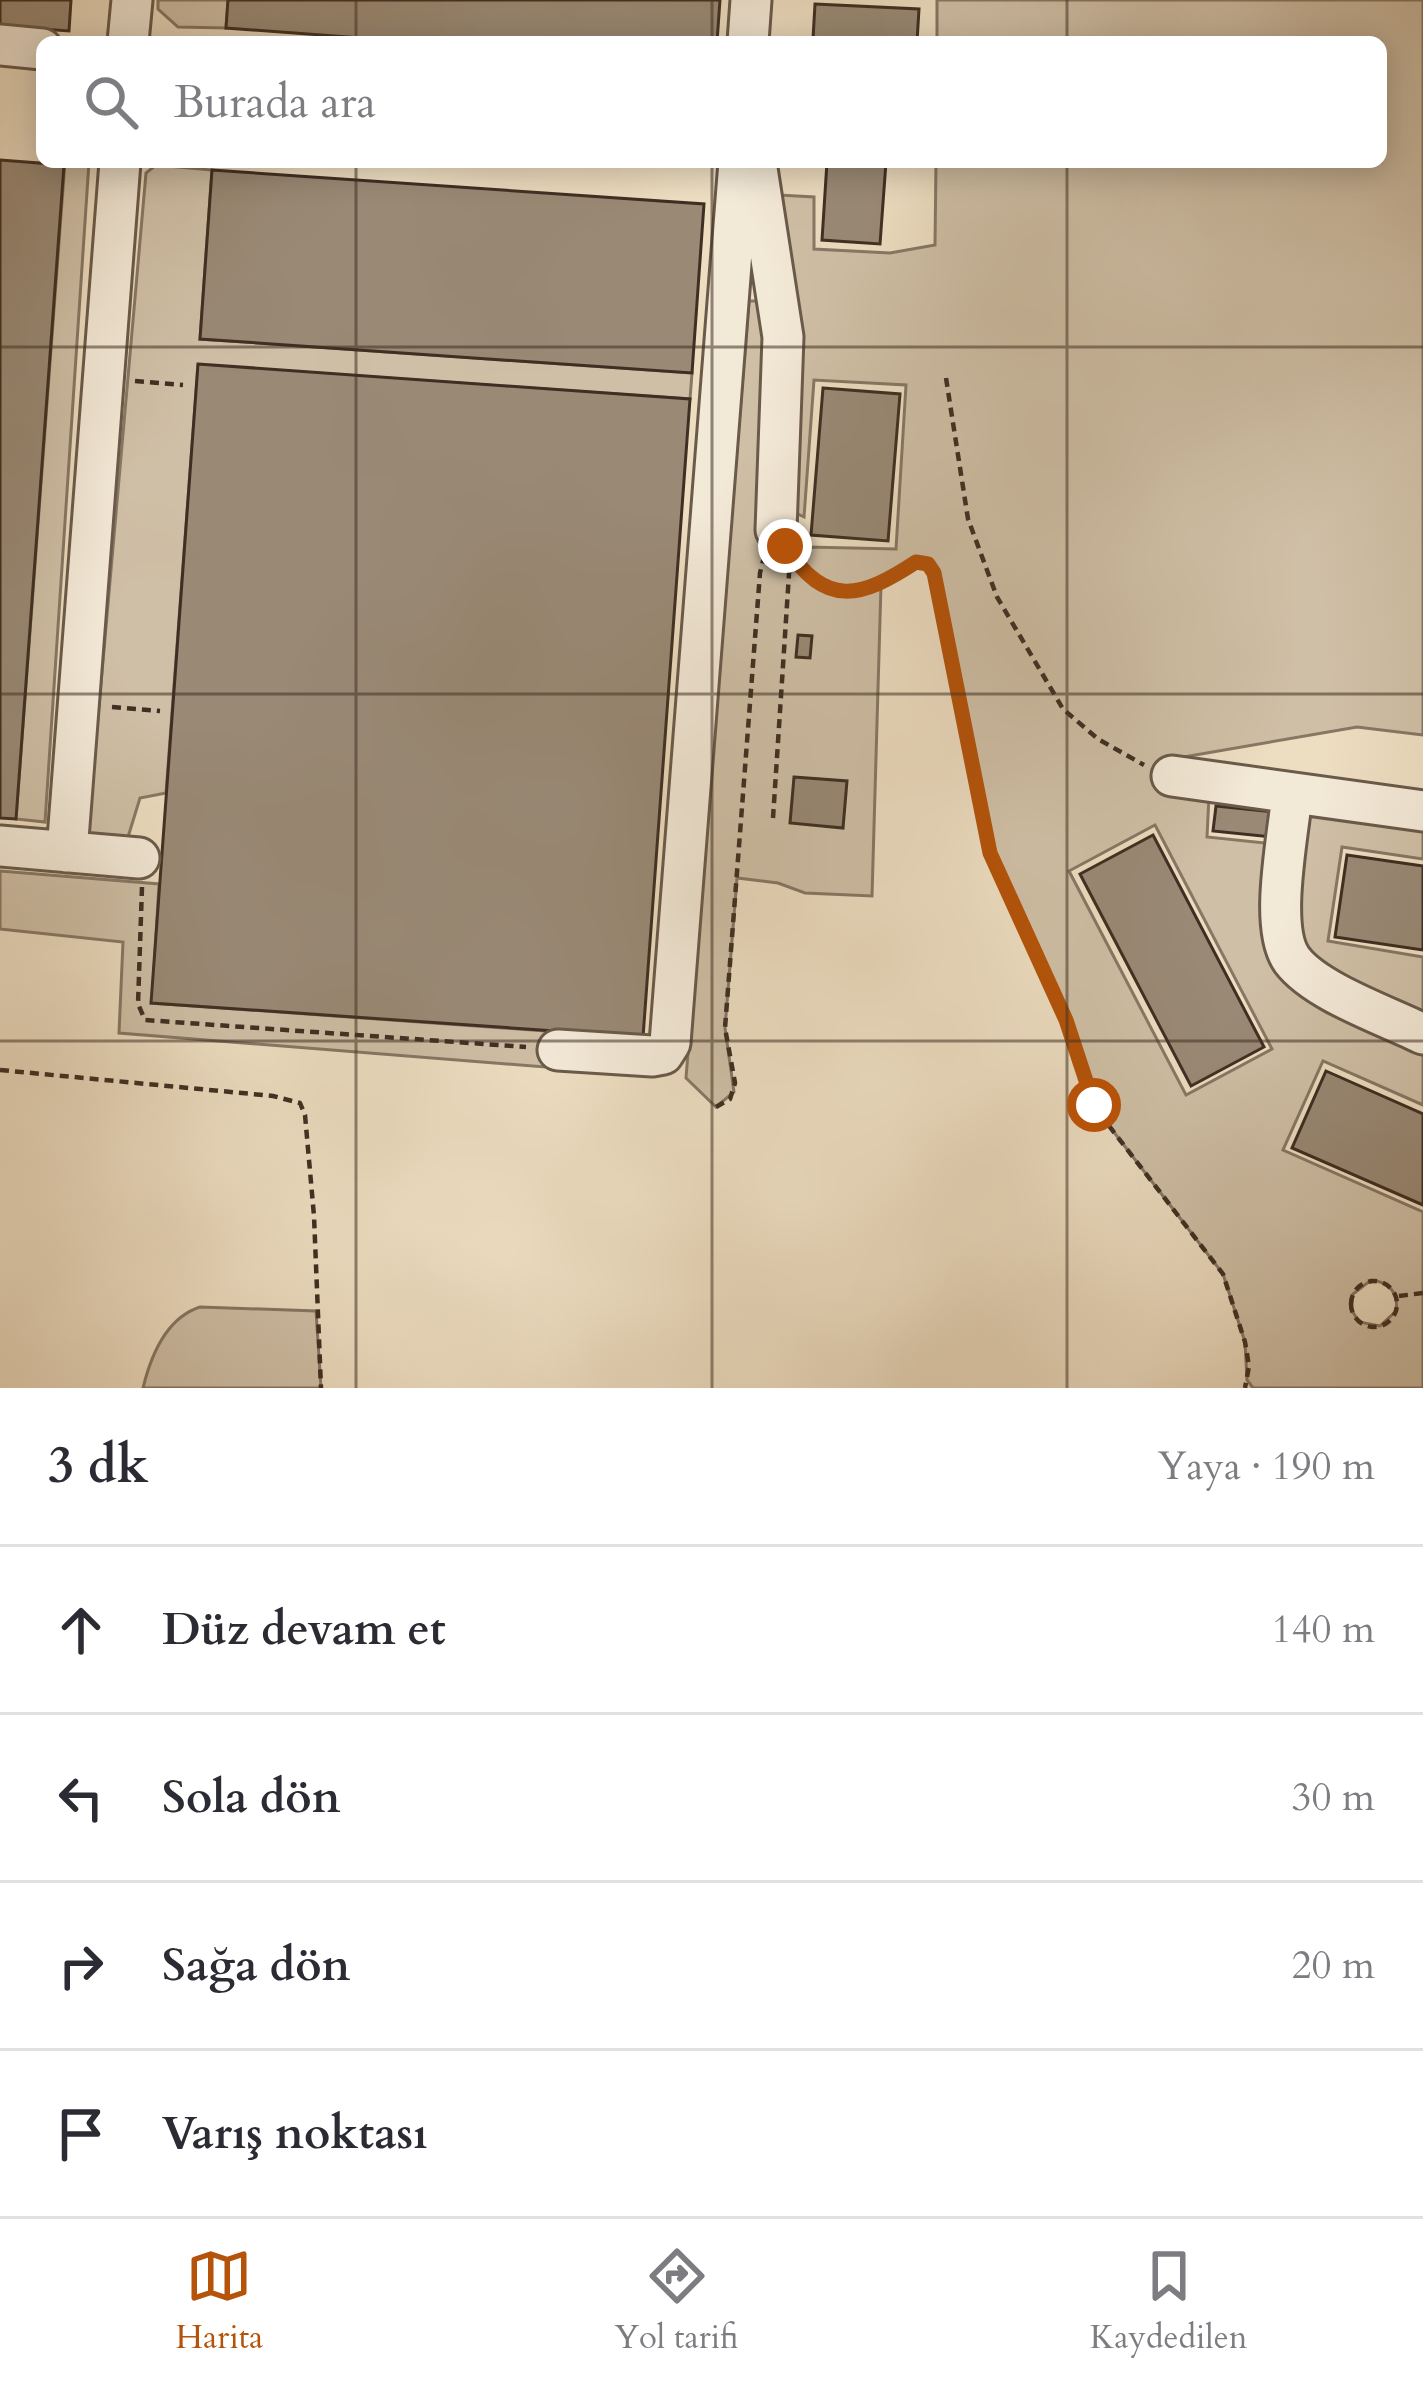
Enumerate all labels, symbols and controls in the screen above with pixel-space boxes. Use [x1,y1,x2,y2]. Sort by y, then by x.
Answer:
search box [36,36,1387,168]
icon: search [78,69,144,135]
text: Burada ara [174,72,376,133]
route end [758,519,812,573]
route start [1067,1078,1121,1132]
text: 3 dk [48,1431,149,1501]
text: Yaya · 190 m [1157,1440,1375,1493]
icon: ahead [48,1597,114,1663]
text: Düz devam et [162,1599,446,1660]
text: 140 m [1272,1603,1375,1656]
icon: left [48,1765,114,1831]
text: Sola dön [162,1767,341,1828]
text: 30 m [1292,1771,1375,1824]
icon: right [48,1933,114,1999]
text: Sağa dön [162,1935,350,1996]
text: 20 m [1292,1939,1375,1992]
icon: arrive [48,2101,114,2167]
text: Varış noktası [162,2103,428,2164]
tab: Harita [176,2243,263,2360]
tab: Yol tarifi [614,2243,739,2360]
tab: Kaydedilen [1090,2243,1247,2360]

